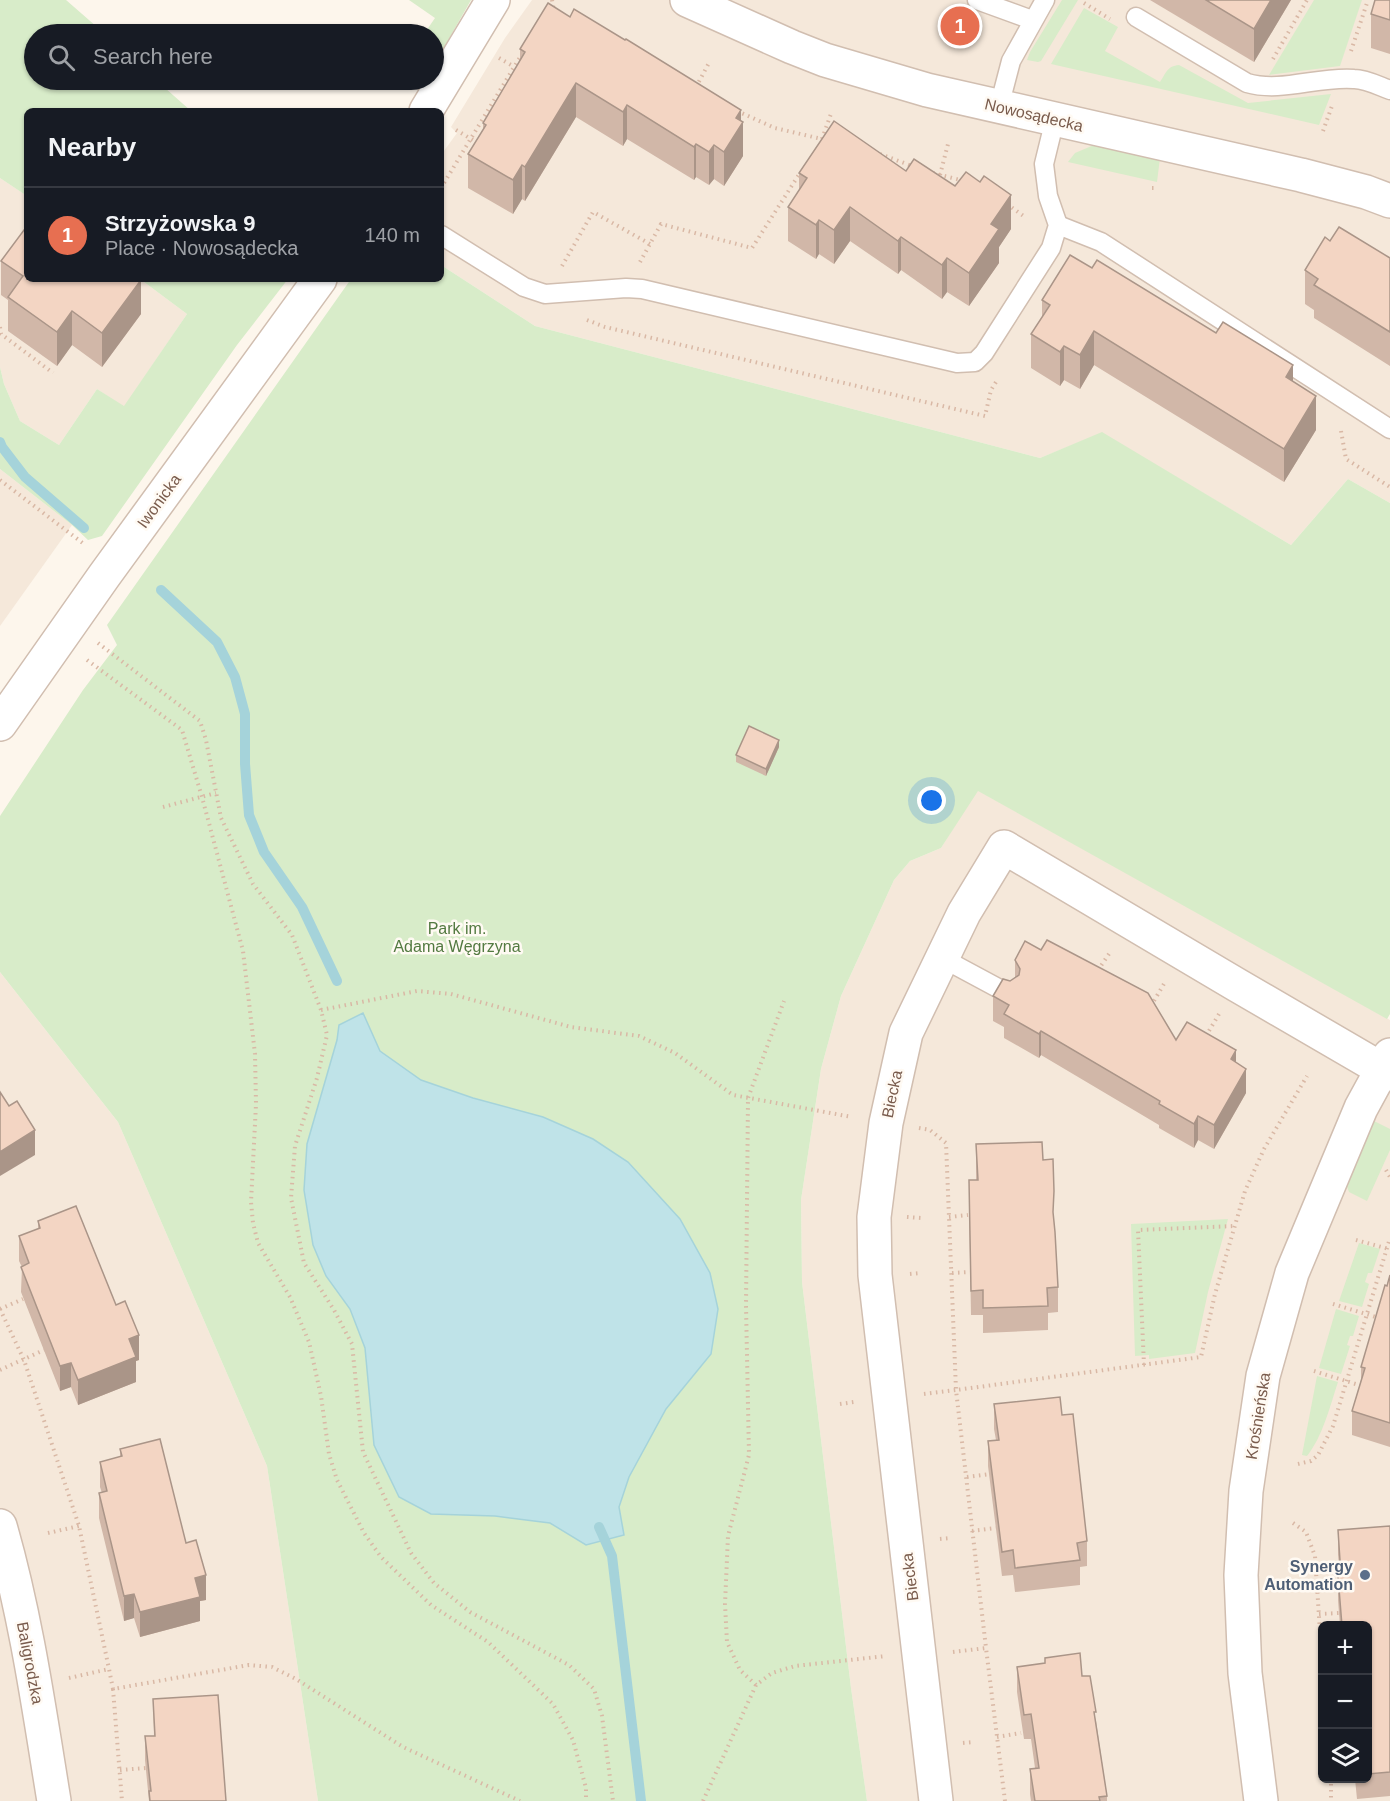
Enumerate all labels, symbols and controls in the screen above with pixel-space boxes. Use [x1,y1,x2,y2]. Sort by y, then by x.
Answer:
pin: 1 [940,3,980,48]
search box [24,24,444,90]
icon: search [45,41,78,74]
text: Search here [93,44,213,69]
street label: Nowosądecka [983,95,1085,135]
text: Nearby [48,132,136,162]
text: Strzyżowska 9 [105,211,255,236]
text: 1 [62,224,73,246]
text: 140 m [364,224,420,246]
text: Place · Nowosądecka [105,237,298,259]
street label: Iwonicka [134,471,184,531]
your location [917,786,946,815]
park label: Park im. Adama Węgrzyna [393,920,521,955]
street label: Biecka [879,1069,905,1119]
street label: Krośnieńska [1243,1371,1273,1461]
street label: Biecka [899,1552,921,1602]
place label: Synergy Automation [1264,1558,1353,1593]
marker: Synergy Automation [1358,1568,1372,1582]
street label: Baligrodzka [14,1620,46,1706]
map controls [1318,1621,1372,1783]
button: + [1318,1621,1372,1675]
button: − [1318,1675,1372,1729]
button: layers [1318,1729,1372,1783]

